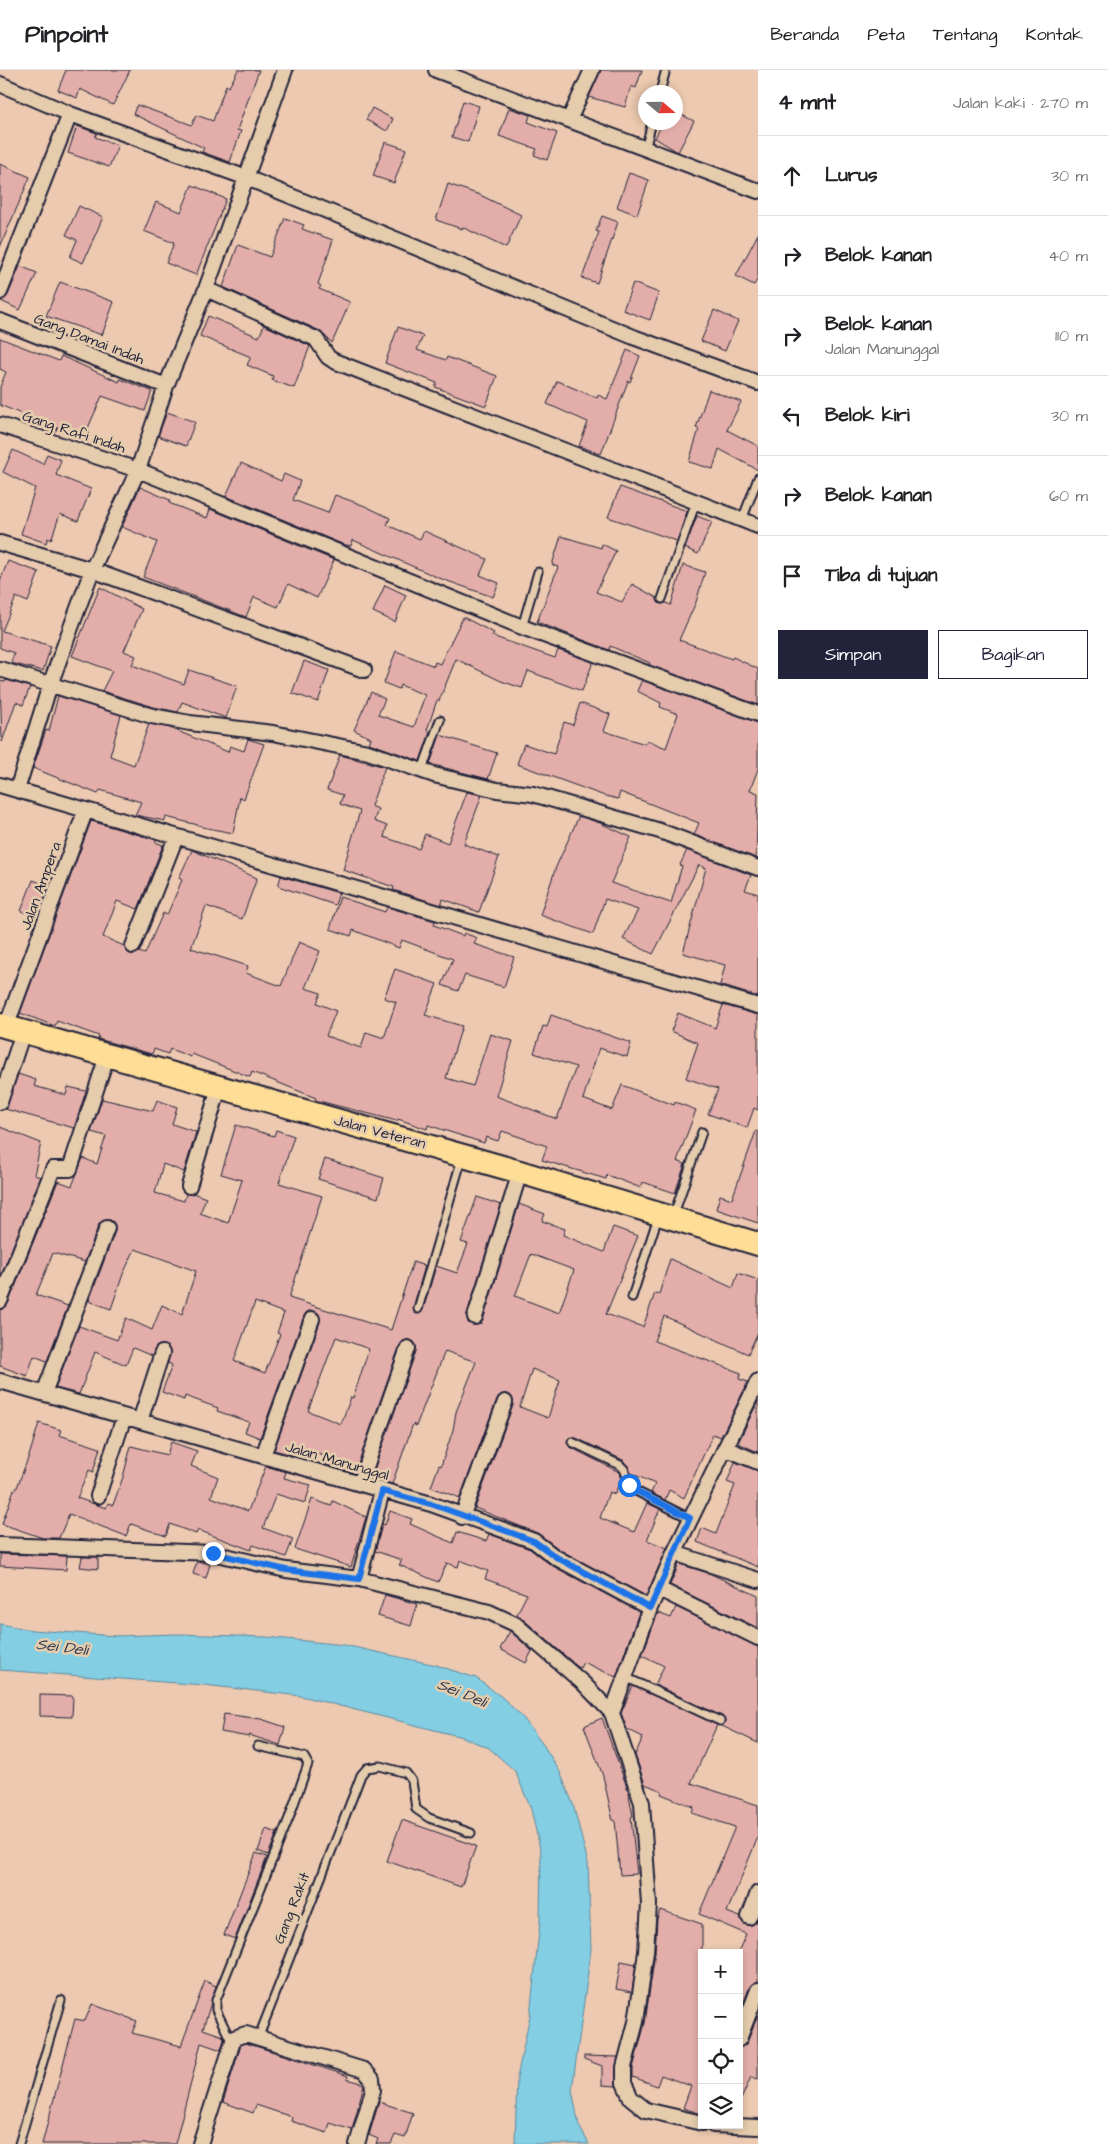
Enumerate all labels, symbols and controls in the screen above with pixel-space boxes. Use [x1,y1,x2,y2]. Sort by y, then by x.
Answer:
text: Pinpoint [25,18,108,52]
text: Beranda [770,22,839,47]
text: Peta [867,22,905,47]
text: Tentang [933,22,997,47]
text: Kontak [1025,22,1083,47]
north arrow [638,85,683,130]
text: 4 mnt [778,88,836,117]
text: Jalan kaki · 270 m [953,92,1088,114]
icon: ahead [778,162,806,190]
text: Lurus [825,162,877,189]
text: 30 m [1051,165,1088,187]
icon: right [778,242,806,270]
text: Belok kanan [825,242,932,269]
text: 40 m [1048,245,1088,267]
street label: Gang Damai Indah [30,308,148,371]
text: Belok kanan [825,311,932,338]
icon: right [778,322,806,350]
text: 110 m [1055,325,1088,347]
text: Jalan Manunggal [825,338,939,360]
icon: left [778,402,806,430]
text: Belok kiri [825,402,910,429]
street label: Gang Rafi Indah [19,405,129,460]
text: 30 m [1051,405,1088,427]
icon: right [778,482,806,510]
text: Belok kanan [825,482,932,509]
text: 60 m [1049,485,1088,507]
icon: arrive [778,562,806,590]
text: Tiba di tujuan [825,562,937,589]
button: Simpan [778,630,928,679]
button: Bagikan [938,630,1088,679]
street label: Jalan Ampera [15,839,67,933]
street label: Jalan Veteran [332,1110,429,1154]
street label: Jalan Manunggal [282,1436,391,1487]
route start [618,1474,641,1497]
route end [202,1542,225,1565]
water label: Sei Deli [35,1633,92,1661]
water label: Sei Deli [434,1673,492,1714]
street label: Gang Rakit [269,1869,316,1947]
map controls [698,1949,743,2129]
button: + [698,1949,743,1994]
button: − [698,1994,743,2039]
button: locate [698,2039,743,2084]
button: layers [698,2084,743,2129]

